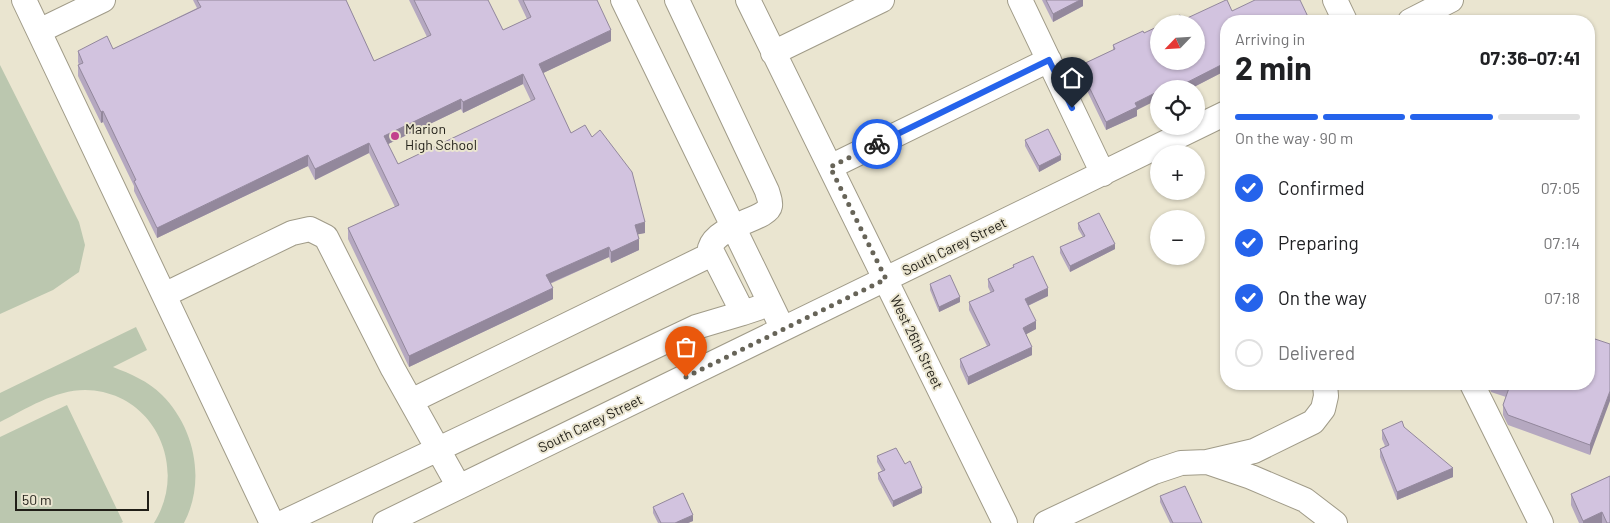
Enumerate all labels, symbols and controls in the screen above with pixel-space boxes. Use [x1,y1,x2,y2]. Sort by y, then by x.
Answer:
north arrow [1150,15,1205,70]
map controls [1150,15,1205,265]
text: Arriving in [1235,29,1305,48]
text: 07:36–07:41 [1480,46,1580,69]
text: 2 min [1235,48,1312,86]
pin [1051,57,1093,108]
icon: home [1058,64,1086,92]
button: locate [1150,80,1205,135]
courier [852,119,902,169]
place label: Marion High School [405,120,477,153]
text: On the way · 90 m [1235,128,1353,147]
marker: Marion High School [389,130,401,142]
icon: bike [863,130,891,158]
button: + [1150,145,1205,200]
icon: check [1235,174,1263,202]
text: Confirmed [1278,176,1365,199]
text: 07:05 [1541,178,1580,197]
button: − [1150,210,1205,265]
street label: South Carey Street [899,213,1009,279]
icon: check [1235,229,1263,257]
text: Preparing [1278,231,1359,254]
text: 07:14 [1544,233,1580,252]
icon: check [1235,284,1263,312]
text: On the way [1278,286,1367,309]
text: 07:18 [1544,288,1580,307]
street label: West 26th Street [887,292,947,392]
pin [665,326,707,377]
icon: bag [672,333,700,361]
text: Delivered [1278,341,1355,364]
street label: South Carey Street [535,390,645,456]
scale bar [15,488,149,511]
text: 50 m [22,491,51,508]

